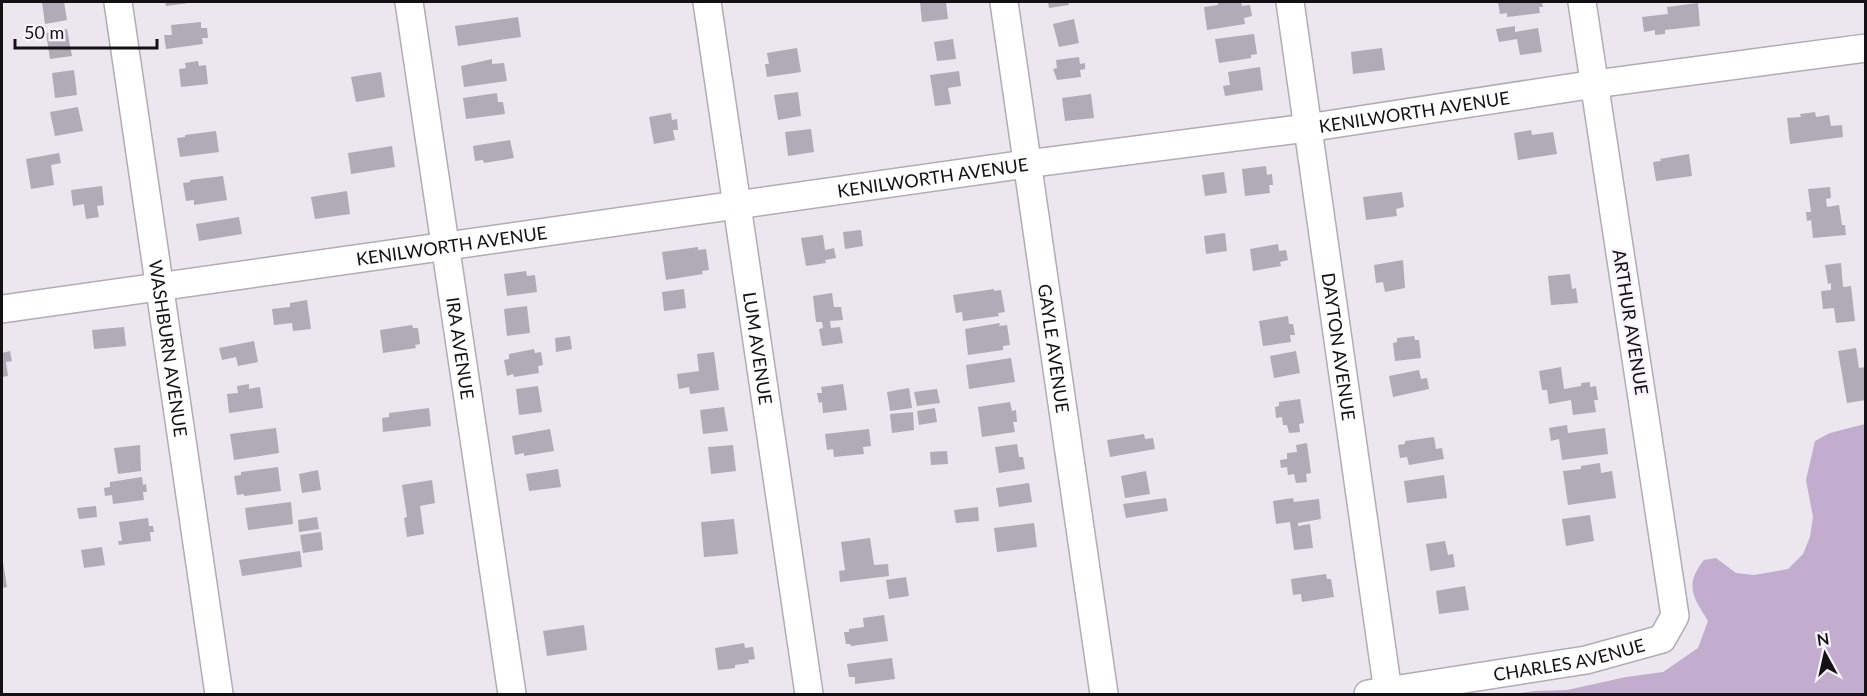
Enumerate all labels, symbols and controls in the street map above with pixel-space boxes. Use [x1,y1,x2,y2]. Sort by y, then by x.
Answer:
scale bar [15,12,158,50]
text: 50 m [24,21,64,43]
street label: KENILWORTH AVENUE [1317,86,1511,137]
street label: KENILWORTH AVENUE [836,153,1030,202]
street label: KENILWORTH AVENUE [355,221,548,270]
street label: ARTHUR AVENUE [1609,248,1653,396]
street label: WASHBURN AVENUE [145,258,192,438]
street label: DAYTON AVENUE [1318,271,1360,422]
street label: GAYLE AVENUE [1034,282,1074,414]
street label: LUM AVENUE [739,290,777,406]
street label: IRA AVENUE [442,296,479,401]
north arrow [1795,624,1855,684]
text: N [1815,628,1830,649]
street label: CHARLES AVENUE [1492,633,1647,685]

